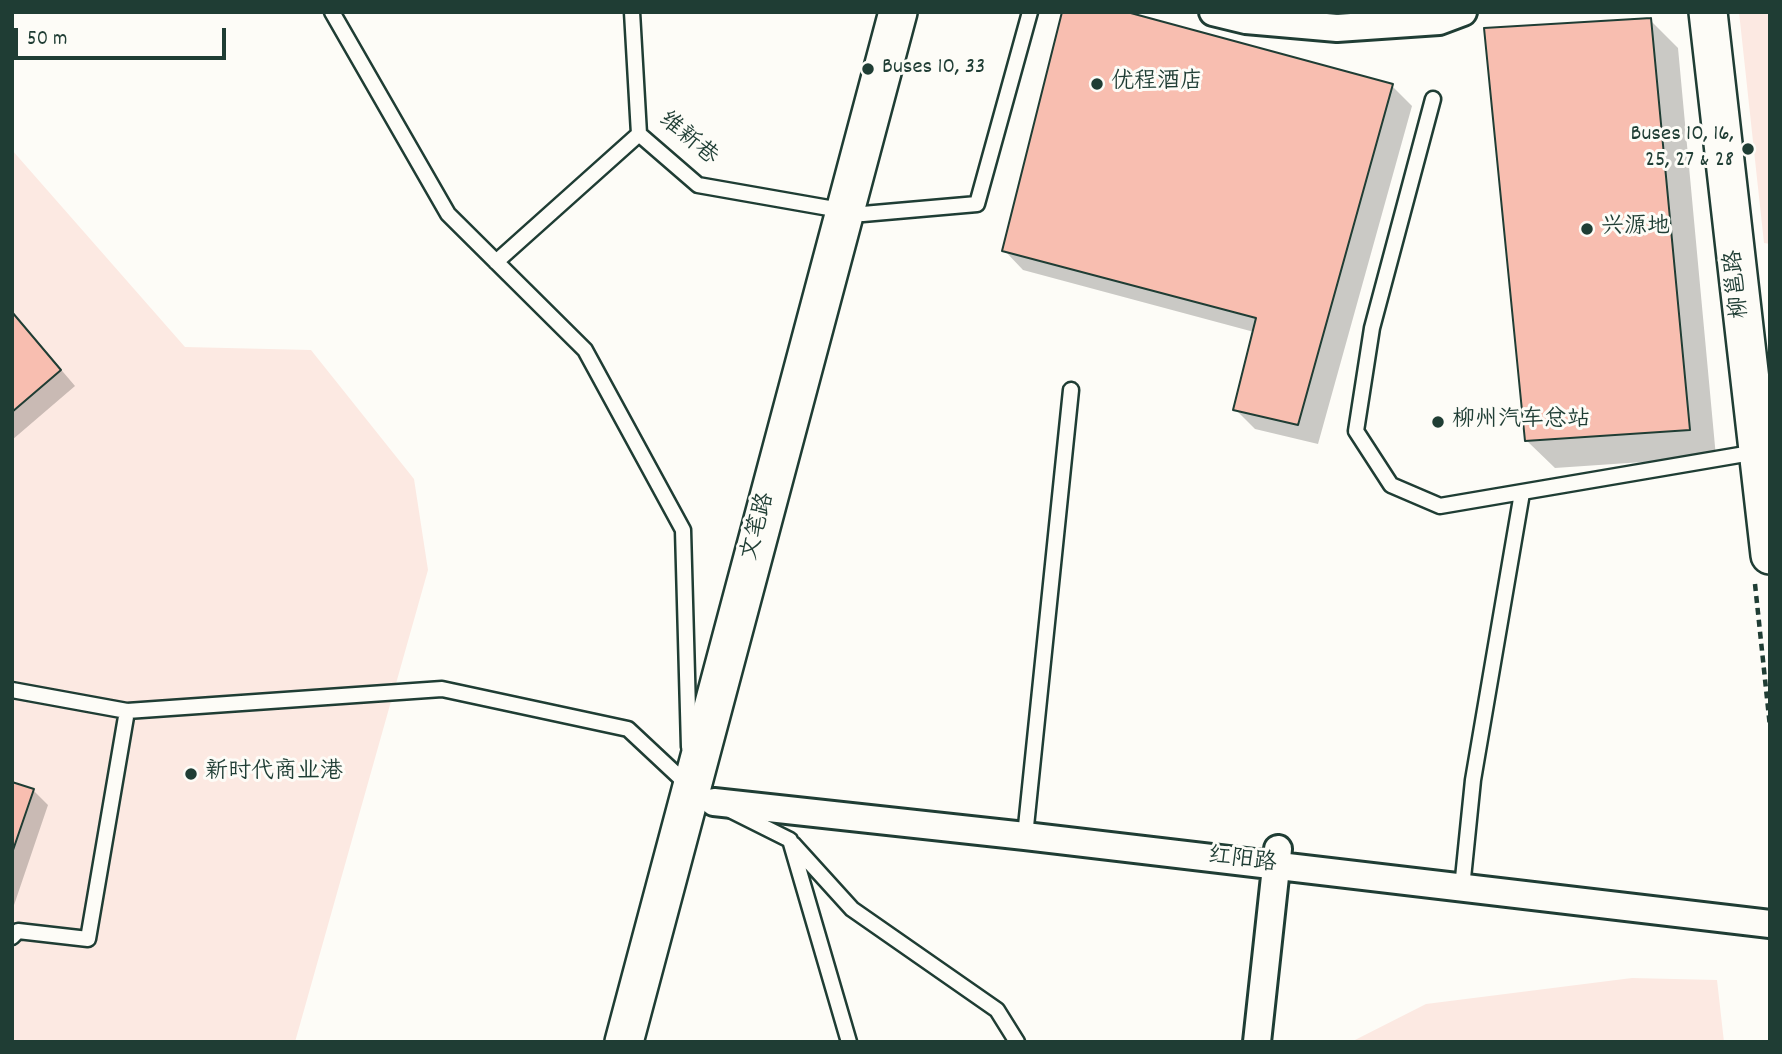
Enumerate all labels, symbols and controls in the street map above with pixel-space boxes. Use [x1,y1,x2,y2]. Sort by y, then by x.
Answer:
scale bar [18,14,229,58]
text: 50 m [27,25,67,55]
place label: Buses 10, 33 [882,55,985,83]
marker: Buses 10, 33 [860,61,876,77]
place label: 优程酒店 [1111,70,1203,98]
marker: 优程酒店 [1089,76,1105,92]
street label: 维新巷 [652,107,722,173]
place label: Buses 10, 16, 25, 27 & 28 [1631,122,1734,176]
marker: Buses 10, 16, 25, 27 & 28 [1740,141,1756,157]
place label: 兴源地 [1601,215,1670,243]
marker: 兴源地 [1579,221,1595,237]
street label: 柳邕路 [1722,248,1756,320]
place label: 柳州汽车总站 [1452,408,1590,436]
marker: 柳州汽车总站 [1430,414,1446,430]
street label: 文笔路 [738,490,782,564]
place label: 新时代商业港 [205,760,343,788]
marker: 新时代商业港 [183,766,199,782]
street label: 红阳路 [1206,844,1278,880]

